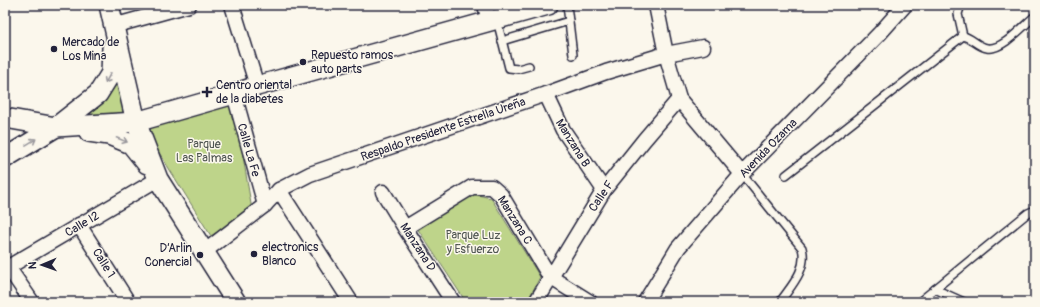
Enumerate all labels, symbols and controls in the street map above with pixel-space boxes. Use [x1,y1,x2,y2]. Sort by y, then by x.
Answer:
place label: Mercado de Los Mina [62,35,119,64]
marker: Mercado de Los Mina [49,44,59,54]
place label: Repuesto ramos auto parts [311,48,394,77]
marker: Repuesto ramos auto parts [298,57,308,67]
one-way arrow [103,72,111,84]
place label: Centro oriental de la diabetes [216,78,292,107]
marker: Centro oriental de la diabetes [201,86,213,98]
street label: Respaldo Presidente Estrella Ureña [359,94,528,165]
street label: Avenida Ozama [736,115,801,181]
street label: Manzana B [552,116,593,170]
street label: Calle La Fe [234,122,263,179]
one-way arrow [115,136,127,144]
park label: Parque Las Palmas [176,137,233,166]
one-way arrow [24,138,36,146]
street label: Calle F [586,178,617,215]
street label: Manzana C [494,193,535,247]
street label: Calle I2 [62,208,102,240]
street label: Manzana D [396,220,439,275]
park label: Parque Luz y Esfuerzo [445,228,501,257]
place label: electronics Blanco [262,240,319,269]
place label: D’Arlin Conercial [145,241,192,270]
north arrow [22,245,62,285]
street label: Calle 1 [89,246,118,281]
marker: electronics Blanco [249,249,259,259]
marker: D’Arlin Conercial [195,250,205,260]
text: N [26,261,39,269]

